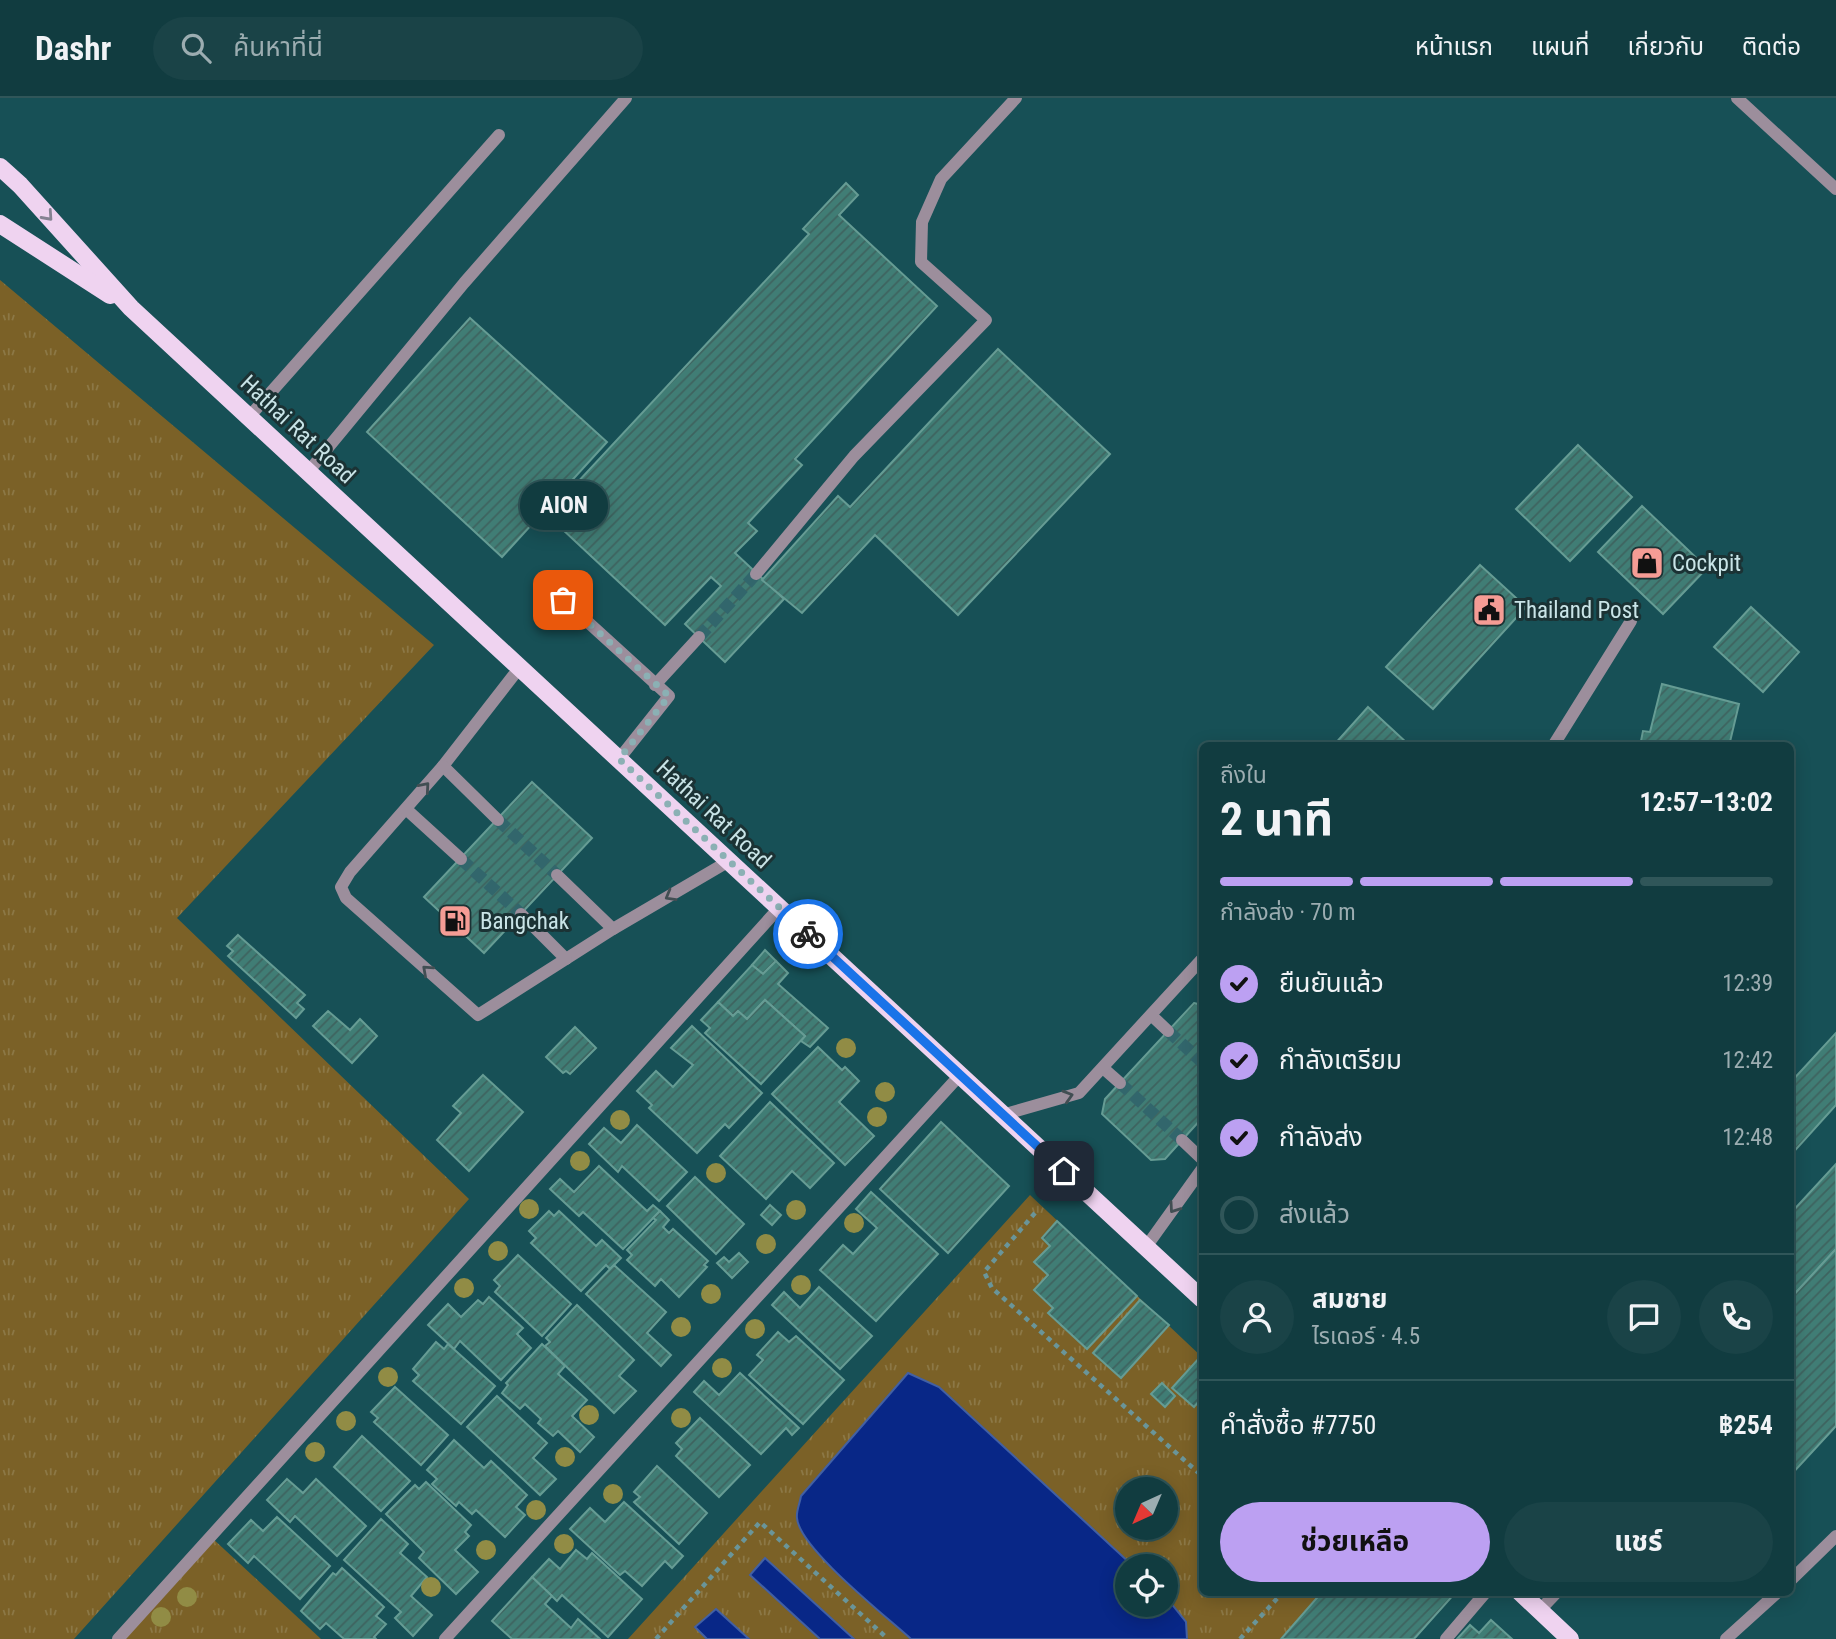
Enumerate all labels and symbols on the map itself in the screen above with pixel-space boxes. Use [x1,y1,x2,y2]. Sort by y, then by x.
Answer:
one-way arrow [40,208,52,221]
street label: Hathai Rat Road [235,370,360,489]
callout: AION [519,481,607,530]
shop icon: Cockpit [1628,544,1666,582]
place label: Cockpit [1672,550,1741,577]
pin [533,570,593,630]
public building icon: Thailand Post [1470,591,1508,629]
place label: Thailand Post [1514,597,1639,624]
street label: Hathai Rat Road [651,755,776,874]
one-way arrow [417,782,429,795]
one-way arrow [665,887,678,900]
courier [773,899,843,969]
fuel station icon: Bangchak [436,902,474,940]
place label: Bangchak [480,908,570,935]
one-way arrow [422,966,435,978]
one-way arrow [1062,1090,1074,1105]
pin [1034,1141,1094,1201]
one-way arrow [1169,1200,1182,1213]
north arrow [1115,1477,1178,1540]

